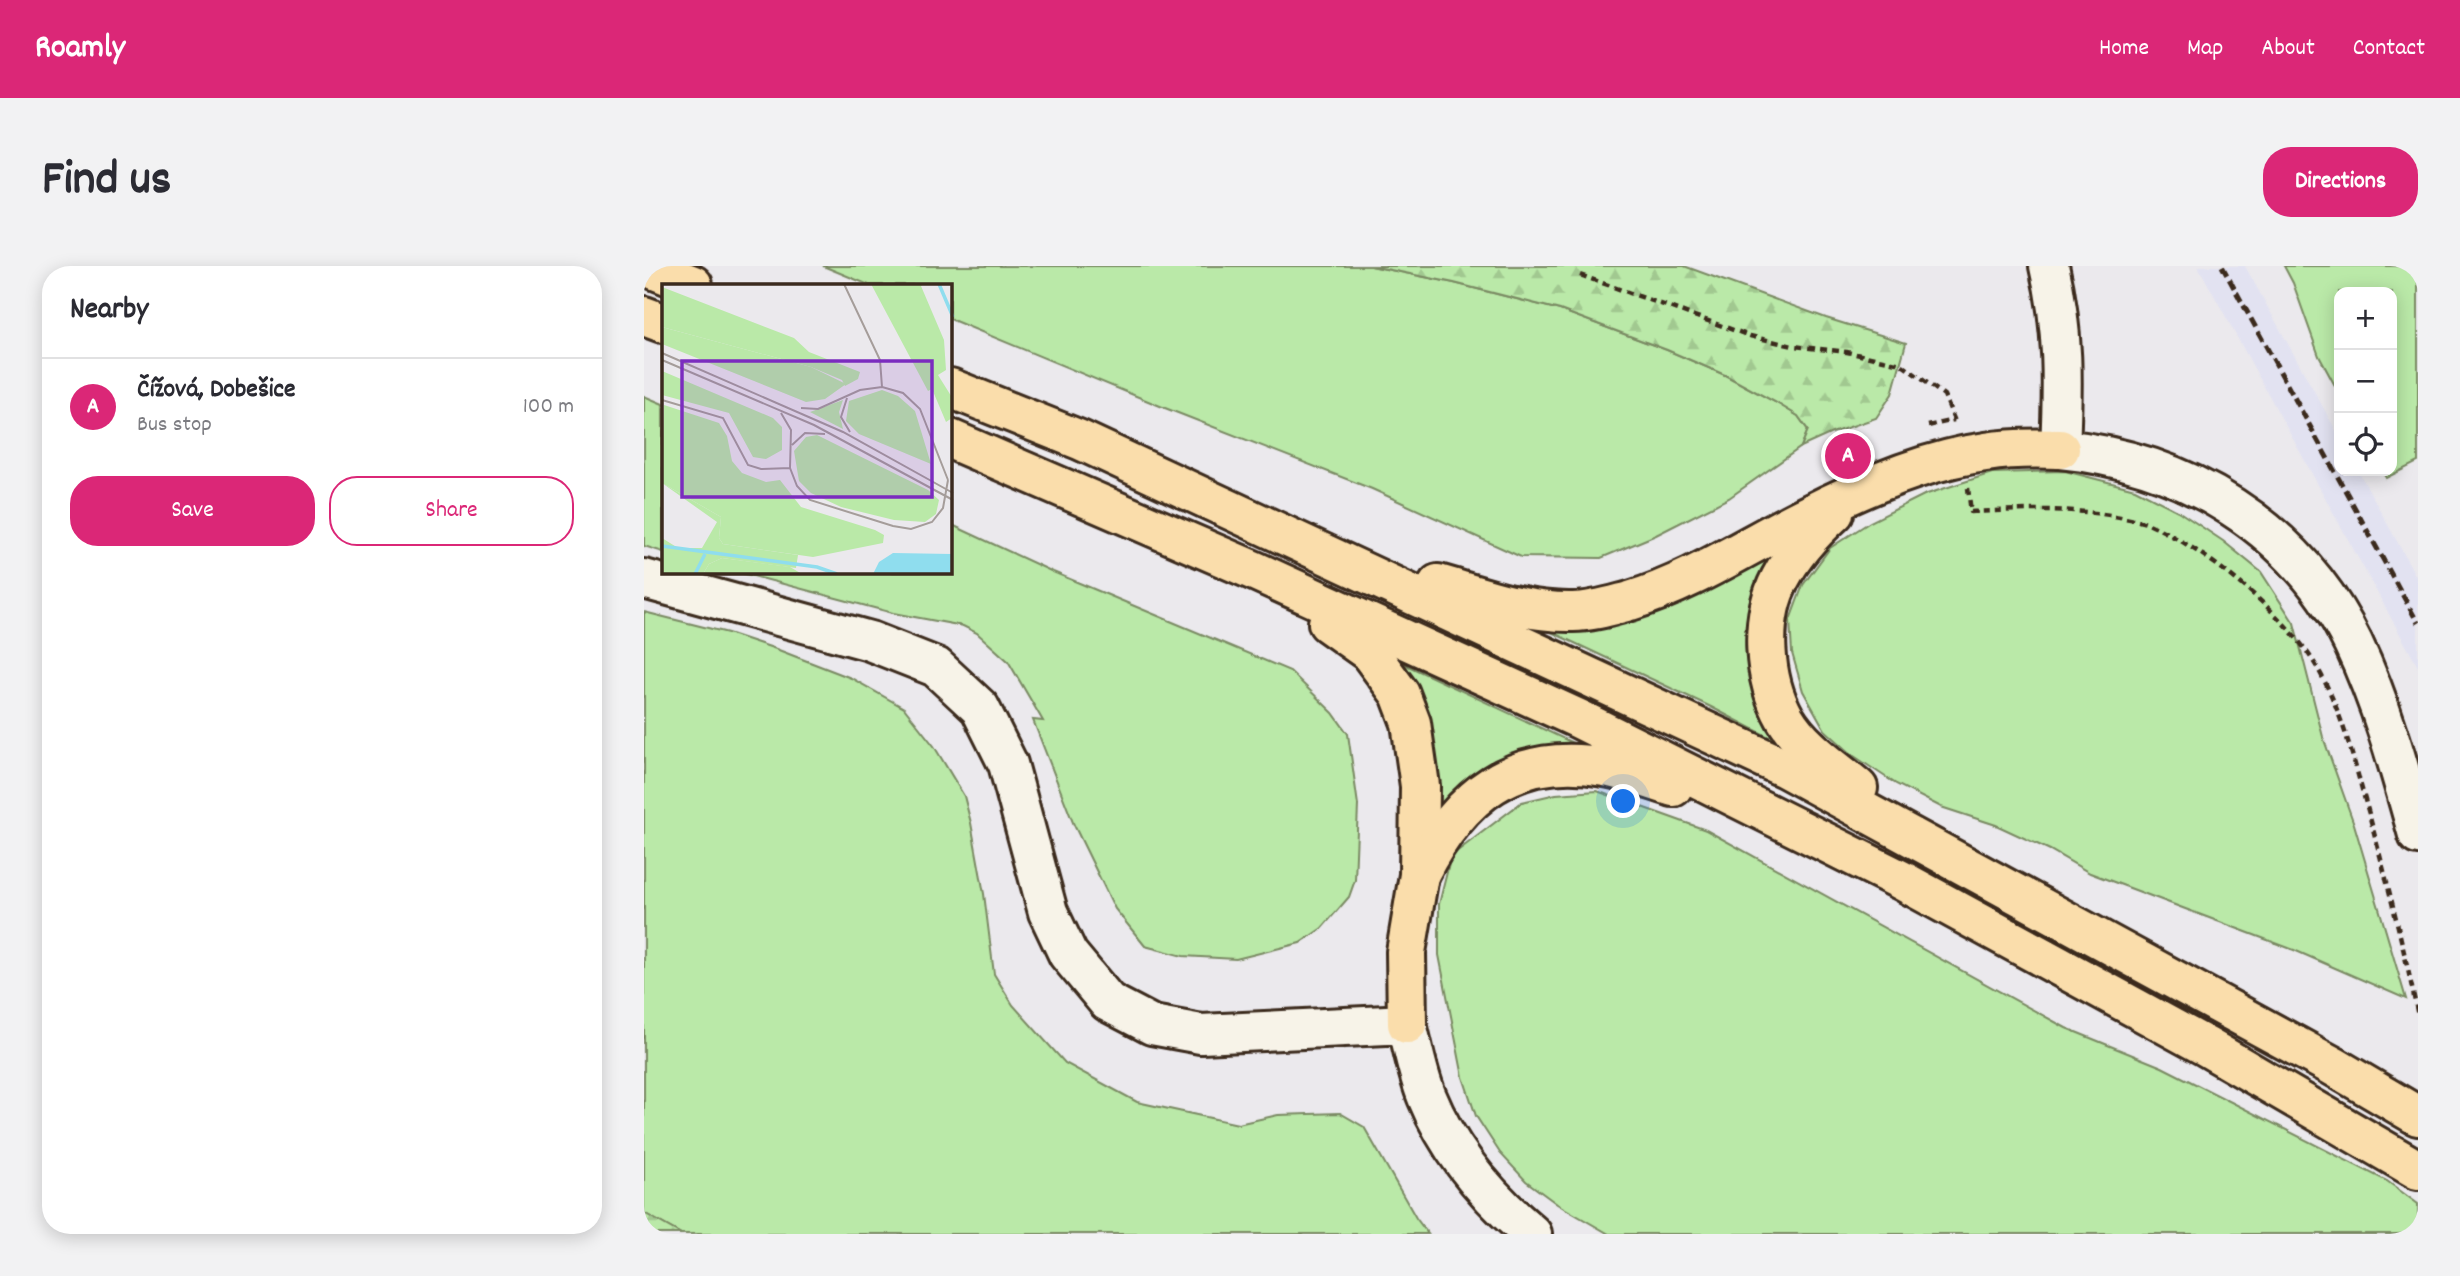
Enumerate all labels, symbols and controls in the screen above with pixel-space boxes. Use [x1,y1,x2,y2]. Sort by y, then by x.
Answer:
text: Roamly [35,26,125,73]
text: Home [2099,32,2149,66]
text: Map [2187,32,2223,66]
text: About [2261,32,2315,66]
text: Contact [2353,32,2425,66]
text: Find us [42,147,171,217]
button: Directions [2263,147,2418,217]
inset map [662,284,952,574]
map controls [2334,287,2397,476]
button: + [2334,287,2397,350]
text: Nearby [70,290,148,333]
button: − [2334,350,2397,413]
text: Čížová, Dobešice [137,372,295,409]
text: A [87,391,99,424]
text: 100 m [523,391,574,424]
text: Bus stop [137,409,212,442]
button: locate [2334,413,2397,476]
pin: A [1825,430,1871,482]
button: Save [70,476,315,546]
button: Share [329,476,574,546]
your location [1606,784,1640,818]

